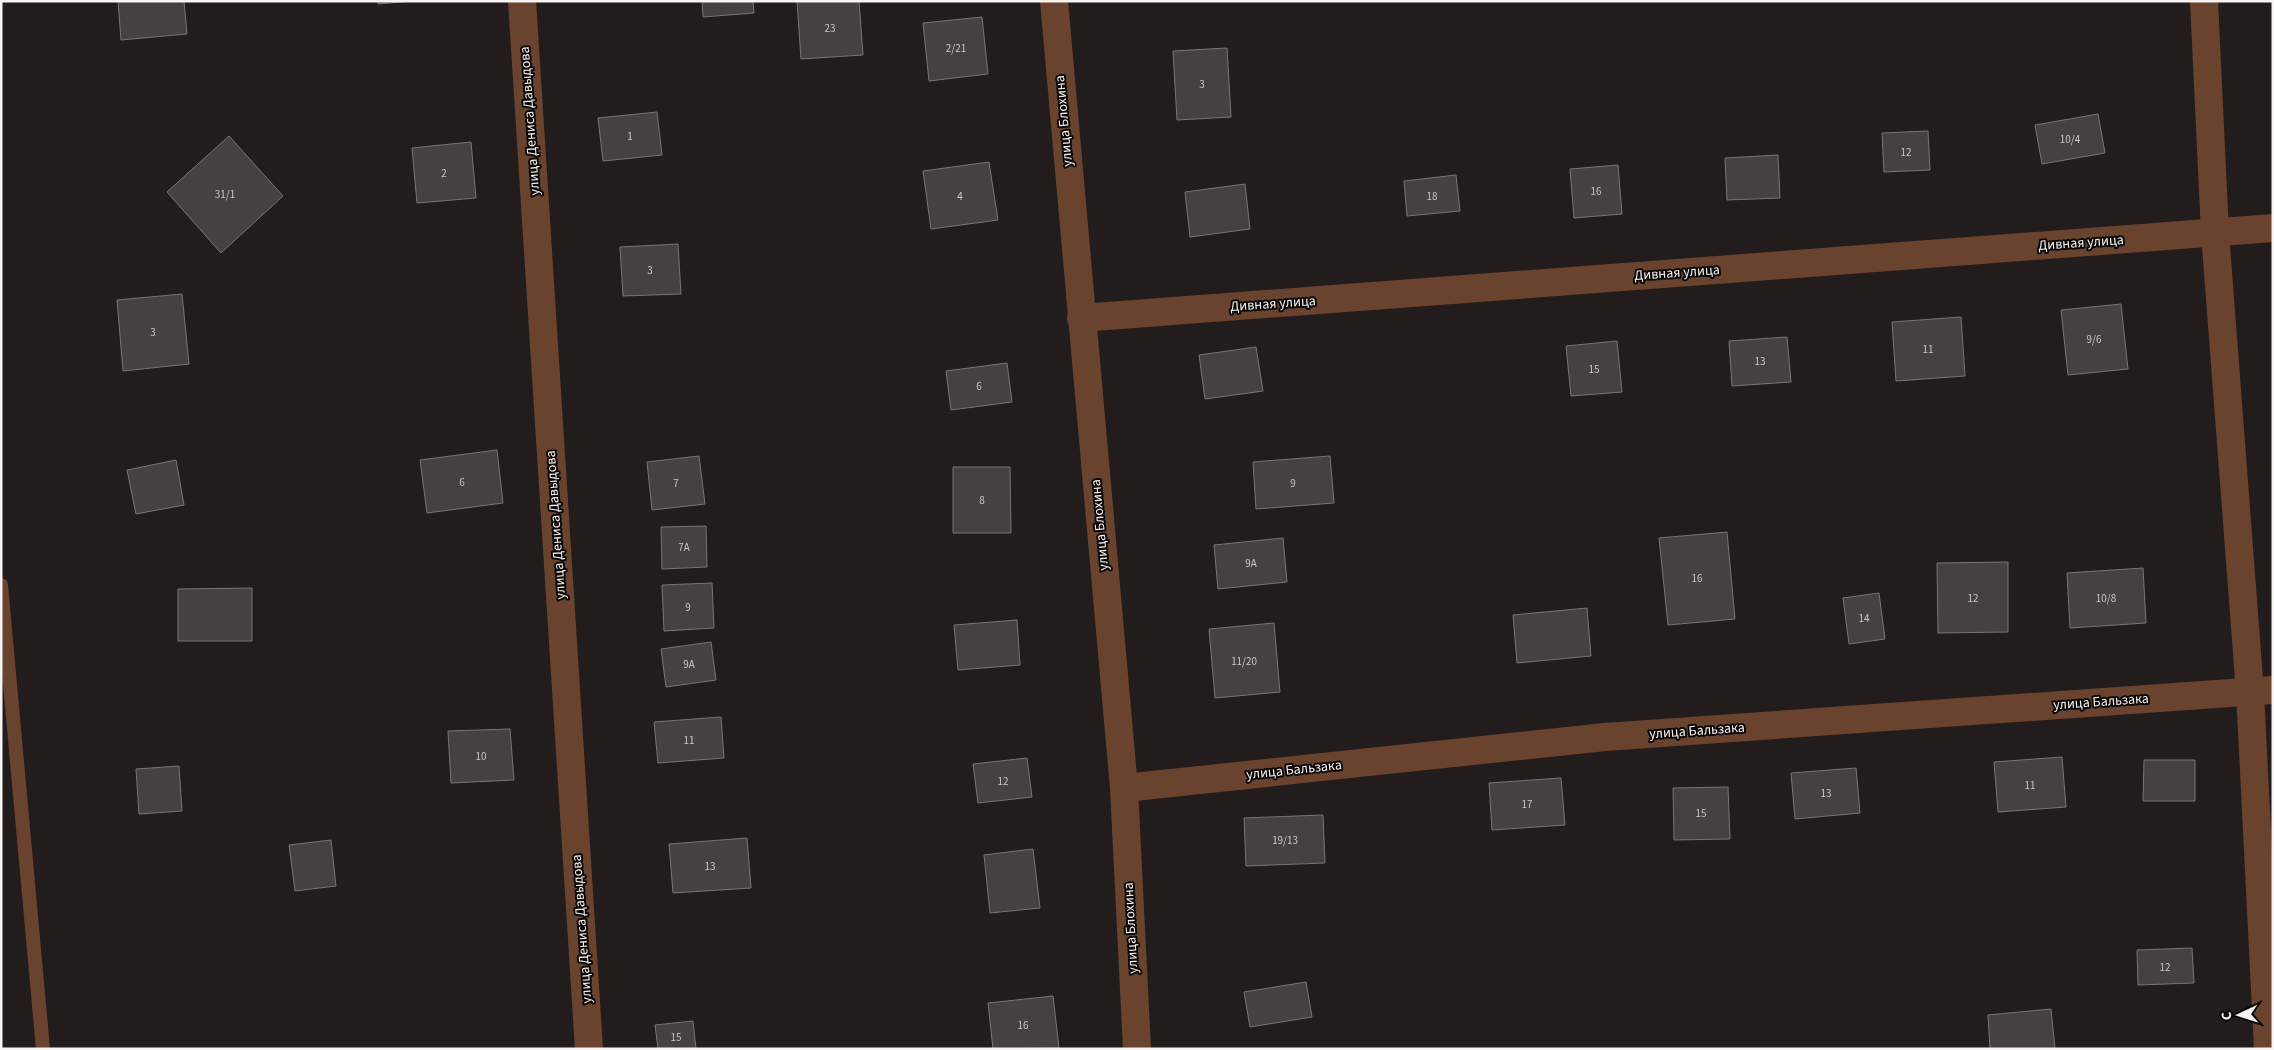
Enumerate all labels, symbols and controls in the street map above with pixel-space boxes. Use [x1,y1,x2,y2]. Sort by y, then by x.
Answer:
house number: 23 [825,21,835,36]
house number: 2/21 [946,41,966,56]
street label: улица Дениса Давыдова [515,46,545,196]
street label: улица Блохина [1050,75,1078,167]
house number: 3 [1199,77,1205,92]
house number: 1 [627,129,633,144]
house number: 10/4 [2060,132,2081,147]
house number: 12 [1901,145,1911,160]
house number: 2 [441,166,447,181]
house number: 16 [1591,184,1602,199]
house number: 31/1 [215,187,235,202]
house number: 4 [957,189,963,204]
house number: 18 [1427,189,1438,204]
street label: Дивная улица [2038,230,2124,256]
street label: Дивная улица [1634,260,1720,286]
house number: 3 [647,263,653,278]
street label: Дивная улица [1230,291,1316,317]
house number: 3 [150,325,156,340]
house number: 9/6 [2087,332,2102,347]
house number: 11 [1923,342,1933,357]
house number: 13 [1755,354,1765,369]
house number: 15 [1589,362,1599,377]
house number: 6 [976,379,982,394]
street label: улица Дениса Давыдова [541,450,571,600]
house number: 6 [459,475,465,490]
house number: 7 [673,476,679,491]
house number: 9 [1290,476,1296,491]
street label: улица Блохина [1086,479,1114,571]
house number: 8 [979,493,985,508]
house number: 7А [678,540,690,555]
house number: 9А [1245,556,1257,571]
house number: 16 [1692,571,1703,586]
house number: 12 [1968,591,1978,606]
house number: 10/8 [2096,591,2117,606]
house number: 9 [685,600,691,615]
house number: 14 [1859,611,1870,626]
house number: 11/20 [1231,654,1257,669]
house number: 9А [683,657,695,672]
street label: улица Бальзака [2052,689,2150,715]
street label: улица Бальзака [1648,718,1746,744]
house number: 11 [684,733,694,748]
house number: 10 [476,749,486,764]
street label: улица Бальзака [1245,755,1343,785]
house number: 12 [998,774,1008,789]
house number: 11 [2025,778,2035,793]
house number: 13 [1821,786,1831,801]
house number: 17 [1522,797,1532,812]
house number: 15 [1696,806,1706,821]
house number: 19/13 [1272,833,1298,848]
street label: улица Дениса Давыдова [567,854,597,1004]
house number: 13 [705,859,715,874]
street label: улица Блохина [1119,882,1143,974]
house number: 12 [2160,960,2170,975]
north arrow [2214,990,2264,1040]
text: С [2217,1011,2237,1021]
house number: 16 [1018,1018,1029,1033]
house number: 15 [671,1030,681,1045]

